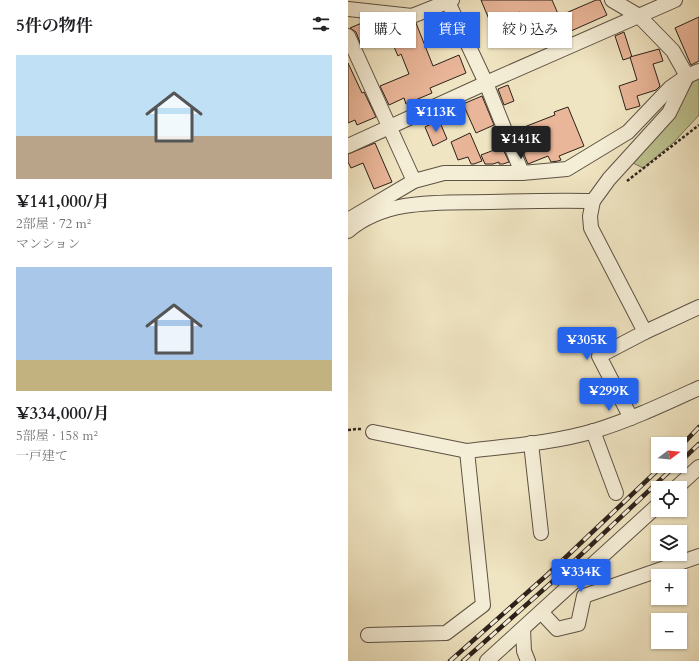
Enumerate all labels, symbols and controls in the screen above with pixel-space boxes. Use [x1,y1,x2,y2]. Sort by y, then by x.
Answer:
chip: 購入 [360,12,416,48]
chip: 賃貸 [424,12,480,48]
chip: 絞り込み [488,12,572,48]
icon: filters [310,13,332,35]
text: 5件の物件 [16,14,93,37]
icon: home [138,81,210,153]
pin: ¥113K [408,99,464,133]
text: ¥113K [416,103,456,121]
pin: ¥141K [493,126,549,160]
text: ¥141K [501,130,541,148]
text: ¥141,000/月 [16,190,110,213]
text: 2部屋 · 72 m² [16,215,91,233]
text: マンション [16,235,80,253]
icon: home [138,293,210,365]
pin: ¥305K [559,327,615,361]
text: ¥305K [567,331,607,349]
pin: ¥299K [581,378,637,412]
text: ¥299K [589,382,629,400]
text: ¥334,000/月 [16,402,110,425]
text: 5部屋 · 158 m² [16,427,98,445]
north arrow [651,437,687,473]
map controls [651,437,687,649]
text: 一戸建て [16,447,68,465]
button: locate [651,481,687,517]
button: layers [651,525,687,561]
pin: ¥334K [553,559,609,593]
text: ¥334K [561,563,601,581]
button: + [651,569,687,605]
button: − [651,613,687,649]

